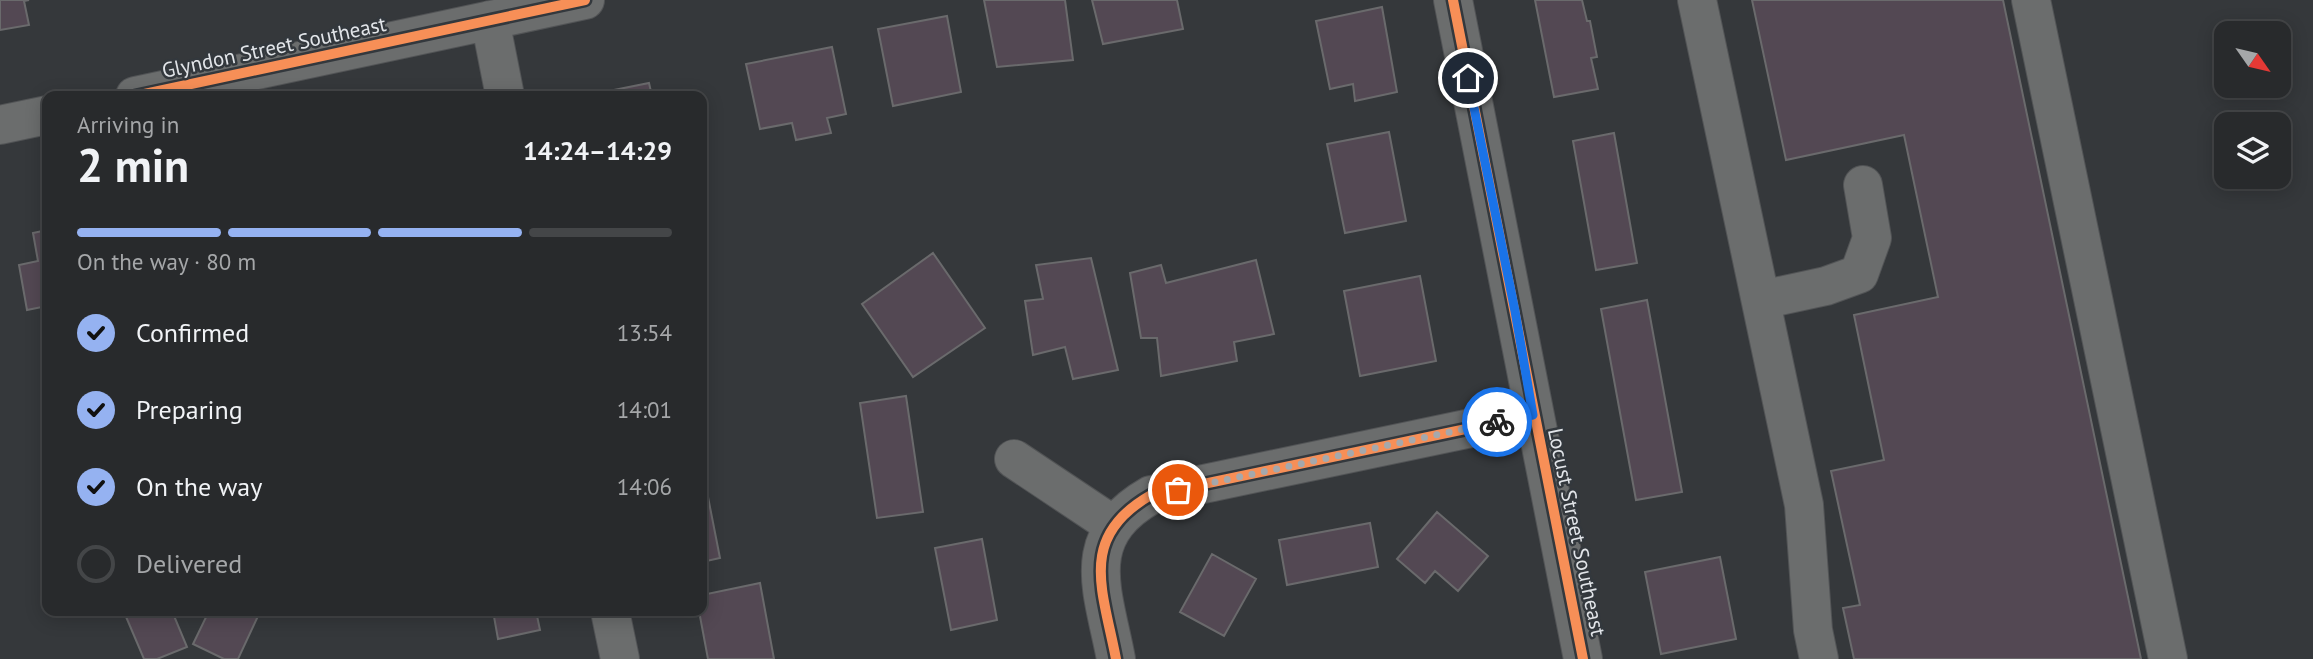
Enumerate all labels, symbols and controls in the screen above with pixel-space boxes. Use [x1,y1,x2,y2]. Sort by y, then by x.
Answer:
street label: Glyndon Street Southeast [159,10,389,84]
north arrow [2214,21,2291,98]
map controls [2214,21,2291,189]
pin [1438,48,1498,108]
icon: home [1449,59,1487,97]
text: Arriving in [77,110,179,139]
button: layers [2214,112,2291,189]
text: 14:24–14:29 [523,134,672,167]
text: 2 min [77,135,189,195]
text: On the way · 80 m [77,247,256,276]
icon: check [77,314,115,352]
text: Confirmed [136,316,249,349]
text: 13:54 [617,318,672,347]
courier [1462,387,1532,457]
icon: check [77,391,115,429]
text: Preparing [136,393,243,426]
text: 14:01 [617,395,672,424]
icon: bike [1478,403,1516,441]
street label: Locust Street Southeast [1542,426,1612,638]
pin [1148,460,1208,520]
icon: check [77,468,115,506]
text: On the way [136,470,262,503]
icon: bag [1159,471,1197,509]
text: 14:06 [617,472,672,501]
text: Delivered [136,547,242,580]

